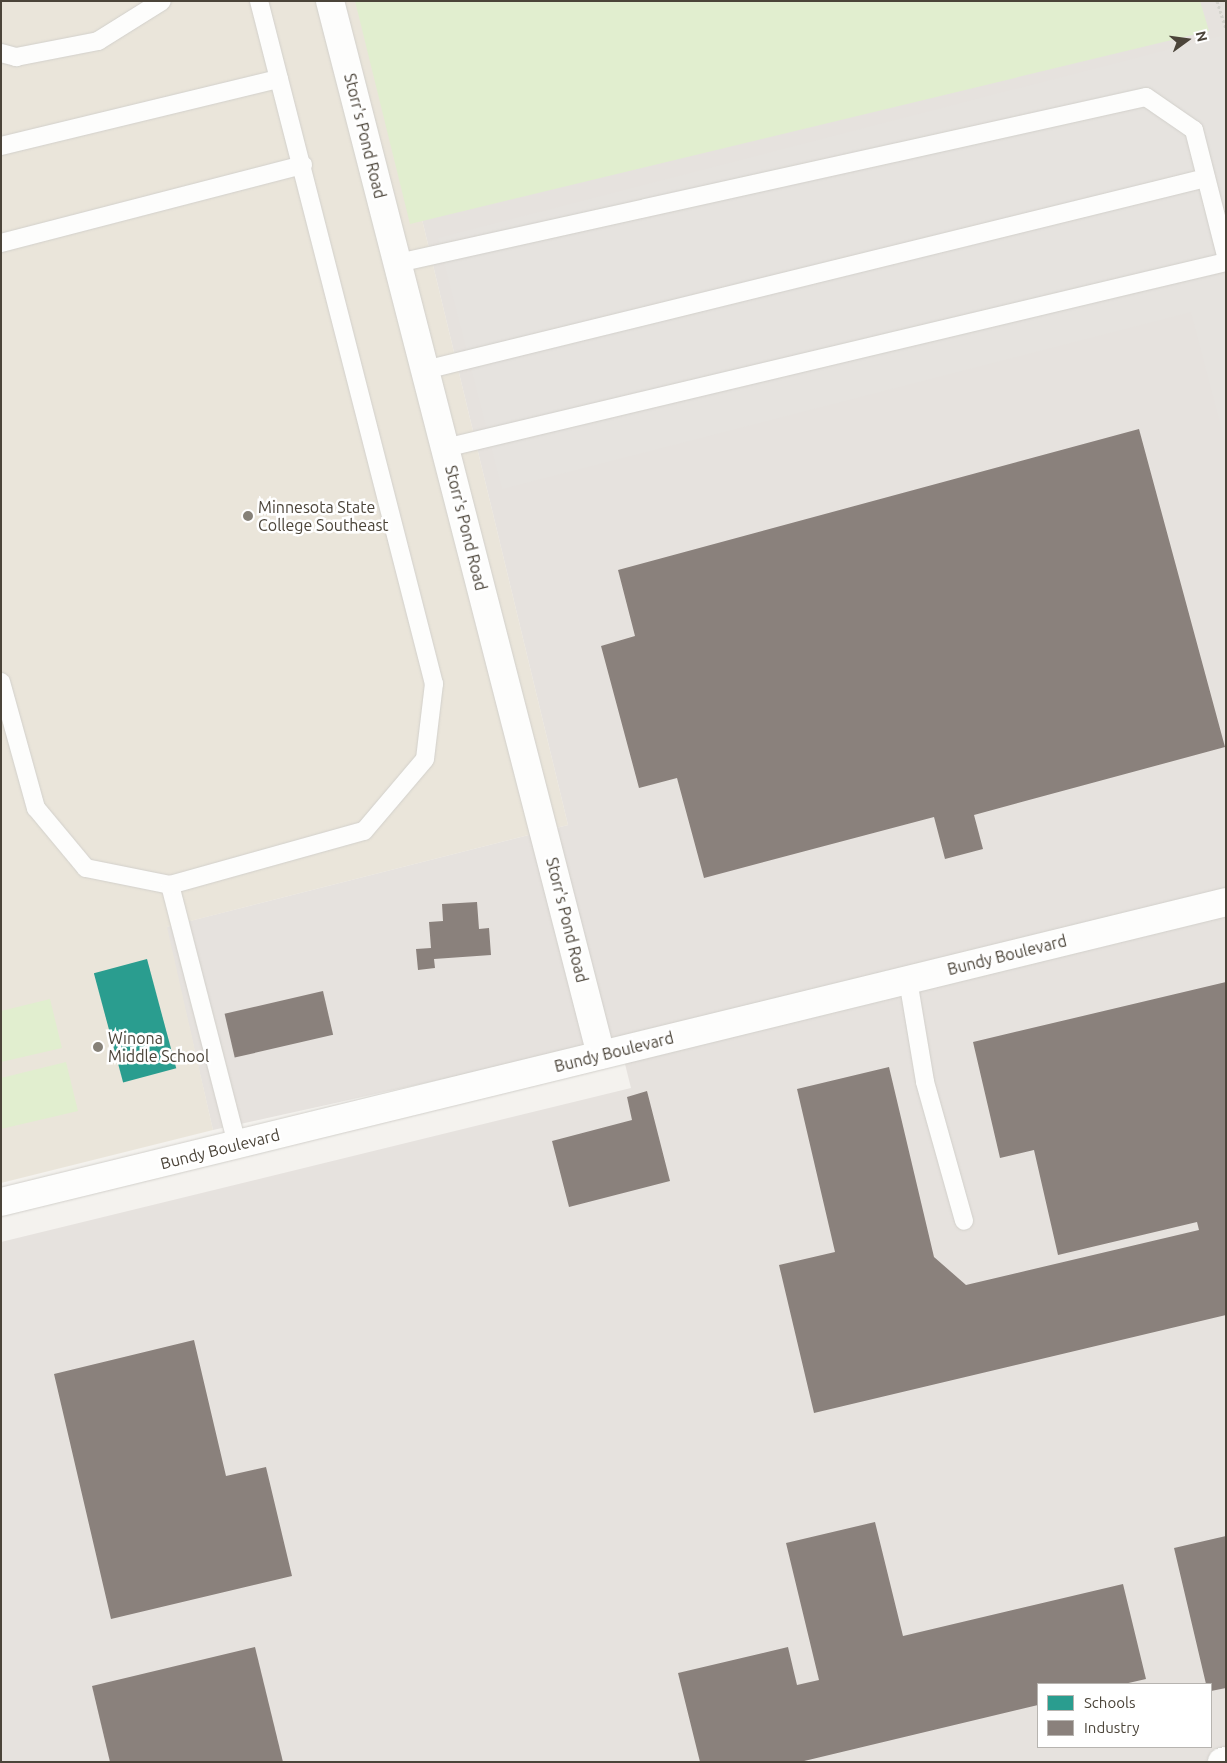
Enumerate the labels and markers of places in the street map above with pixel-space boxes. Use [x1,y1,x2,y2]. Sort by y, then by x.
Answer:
place label: Minnesota State College Southeast [258,497,389,535]
marker: Minnesota State College Southeast [242,510,254,522]
place label: Winona Middle School [108,1028,209,1066]
marker: Winona Middle School [92,1041,104,1053]

